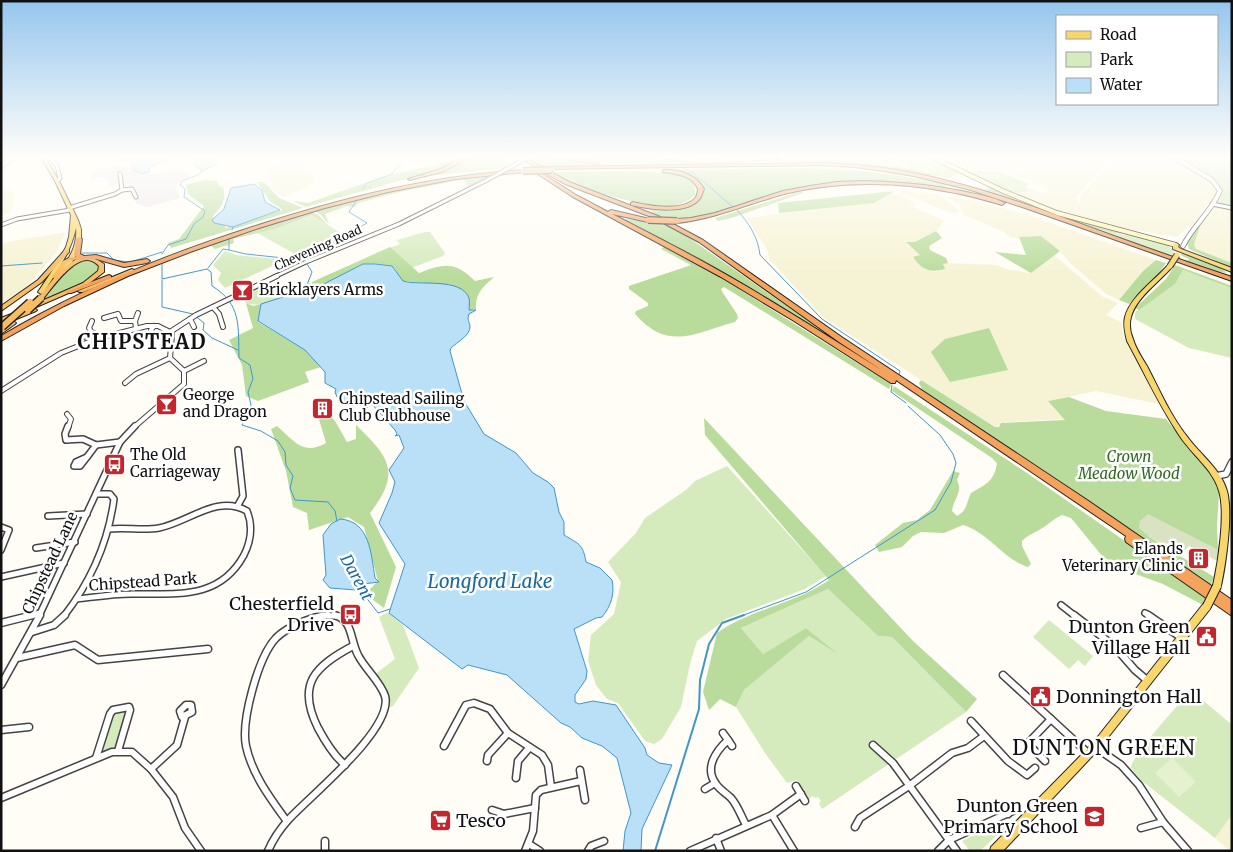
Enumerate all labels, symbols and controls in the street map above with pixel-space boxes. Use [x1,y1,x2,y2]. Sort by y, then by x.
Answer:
legend [1056,15,1218,105]
text: Road [1100,25,1136,44]
text: Park [1100,50,1134,69]
text: Water [1099,75,1143,94]
street label: Chevening Road [272,222,364,273]
bar icon: Bricklayers Arms [231,278,255,302]
place label: Bricklayers Arms [259,280,383,299]
district label: CHIPSTEAD [78,329,206,354]
place label: George and Dragon [183,385,267,421]
place label: Chipstead Sailing Club Clubhouse [339,389,464,425]
bar icon: George and Dragon [155,392,179,416]
building icon: Chipstead Sailing Club Clubhouse [311,396,335,420]
place label: The Old Carriageway [130,445,221,481]
park label: Crown Meadow Wood [1077,447,1180,483]
bus stop icon: The Old Carriageway [102,452,126,476]
street label: Chipstead Lane [18,509,82,617]
place label: Elands Veterinary Clinic [1061,539,1183,575]
building icon: Elands Veterinary Clinic [1187,546,1211,570]
water label: Darent [336,550,378,604]
street label: Chipstead Park [88,568,198,595]
water label: Longford Lake [428,569,553,593]
place label: Chesterfield Drive [229,592,334,636]
bus stop icon: Chesterfield Drive [338,602,362,626]
place label: Dunton Green Village Hall [1069,615,1190,659]
public building icon: Dunton Green Village Hall [1194,625,1218,649]
public building icon: Donnington Hall [1028,685,1052,709]
place label: Donnington Hall [1056,685,1202,708]
district label: DUNTON GREEN [1012,734,1196,761]
place label: Dunton Green Primary School [943,794,1078,838]
school or university icon: Dunton Green Primary School [1082,804,1106,828]
supermarket icon: Tesco [428,809,452,833]
place label: Tesco [456,809,506,832]

